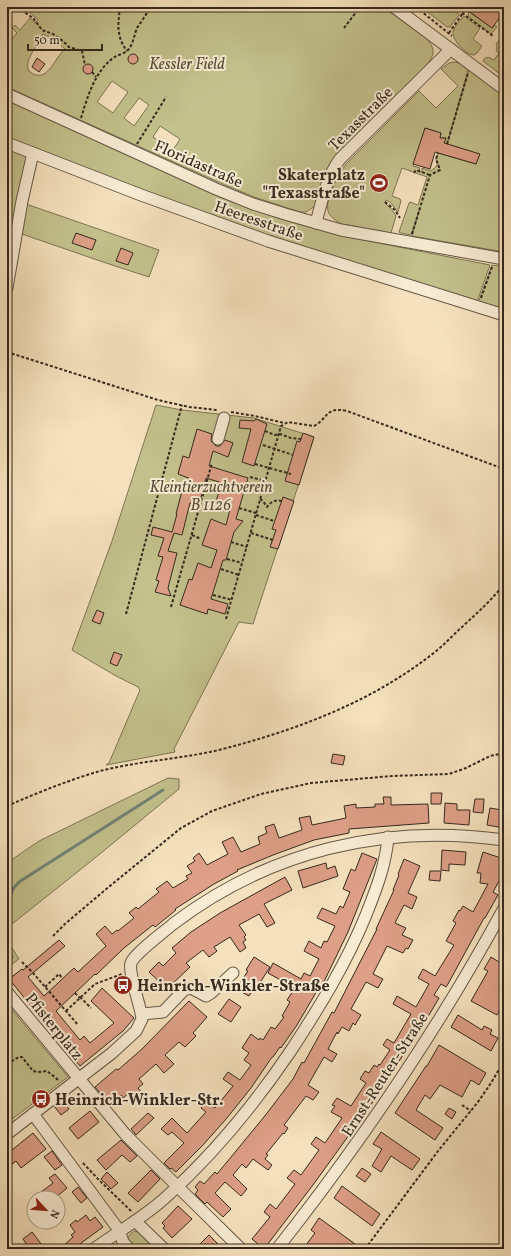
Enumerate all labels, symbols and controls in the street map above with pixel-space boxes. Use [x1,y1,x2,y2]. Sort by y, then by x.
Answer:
scale bar [28,26,102,52]
text: 50 m [34,33,60,49]
park label: Kessler Field [149,54,225,76]
street label: Texasstraße [324,82,399,157]
street label: Floridastraße [150,135,246,194]
place label: Skaterplatz "Texasstraße" [262,165,365,205]
sports icon: Skaterplatz "Texasstraße" [368,172,390,194]
street label: Heeresstraße [211,196,306,247]
park label: Kleintierzuchtverein B 1126 [150,477,272,517]
bus stop icon: Heinrich-Winkler-Straße [112,974,134,996]
place label: Heinrich-Winkler-Straße [137,976,330,998]
street label: Pfisterplatz [19,989,88,1066]
street label: Ernst-Reuter-Straße [337,1009,434,1142]
bus stop icon: Heinrich-Winkler-Str. [30,1088,52,1110]
place label: Heinrich-Winkler-Str. [55,1090,223,1112]
north arrow [26,1190,66,1230]
text: N [45,1207,62,1221]

